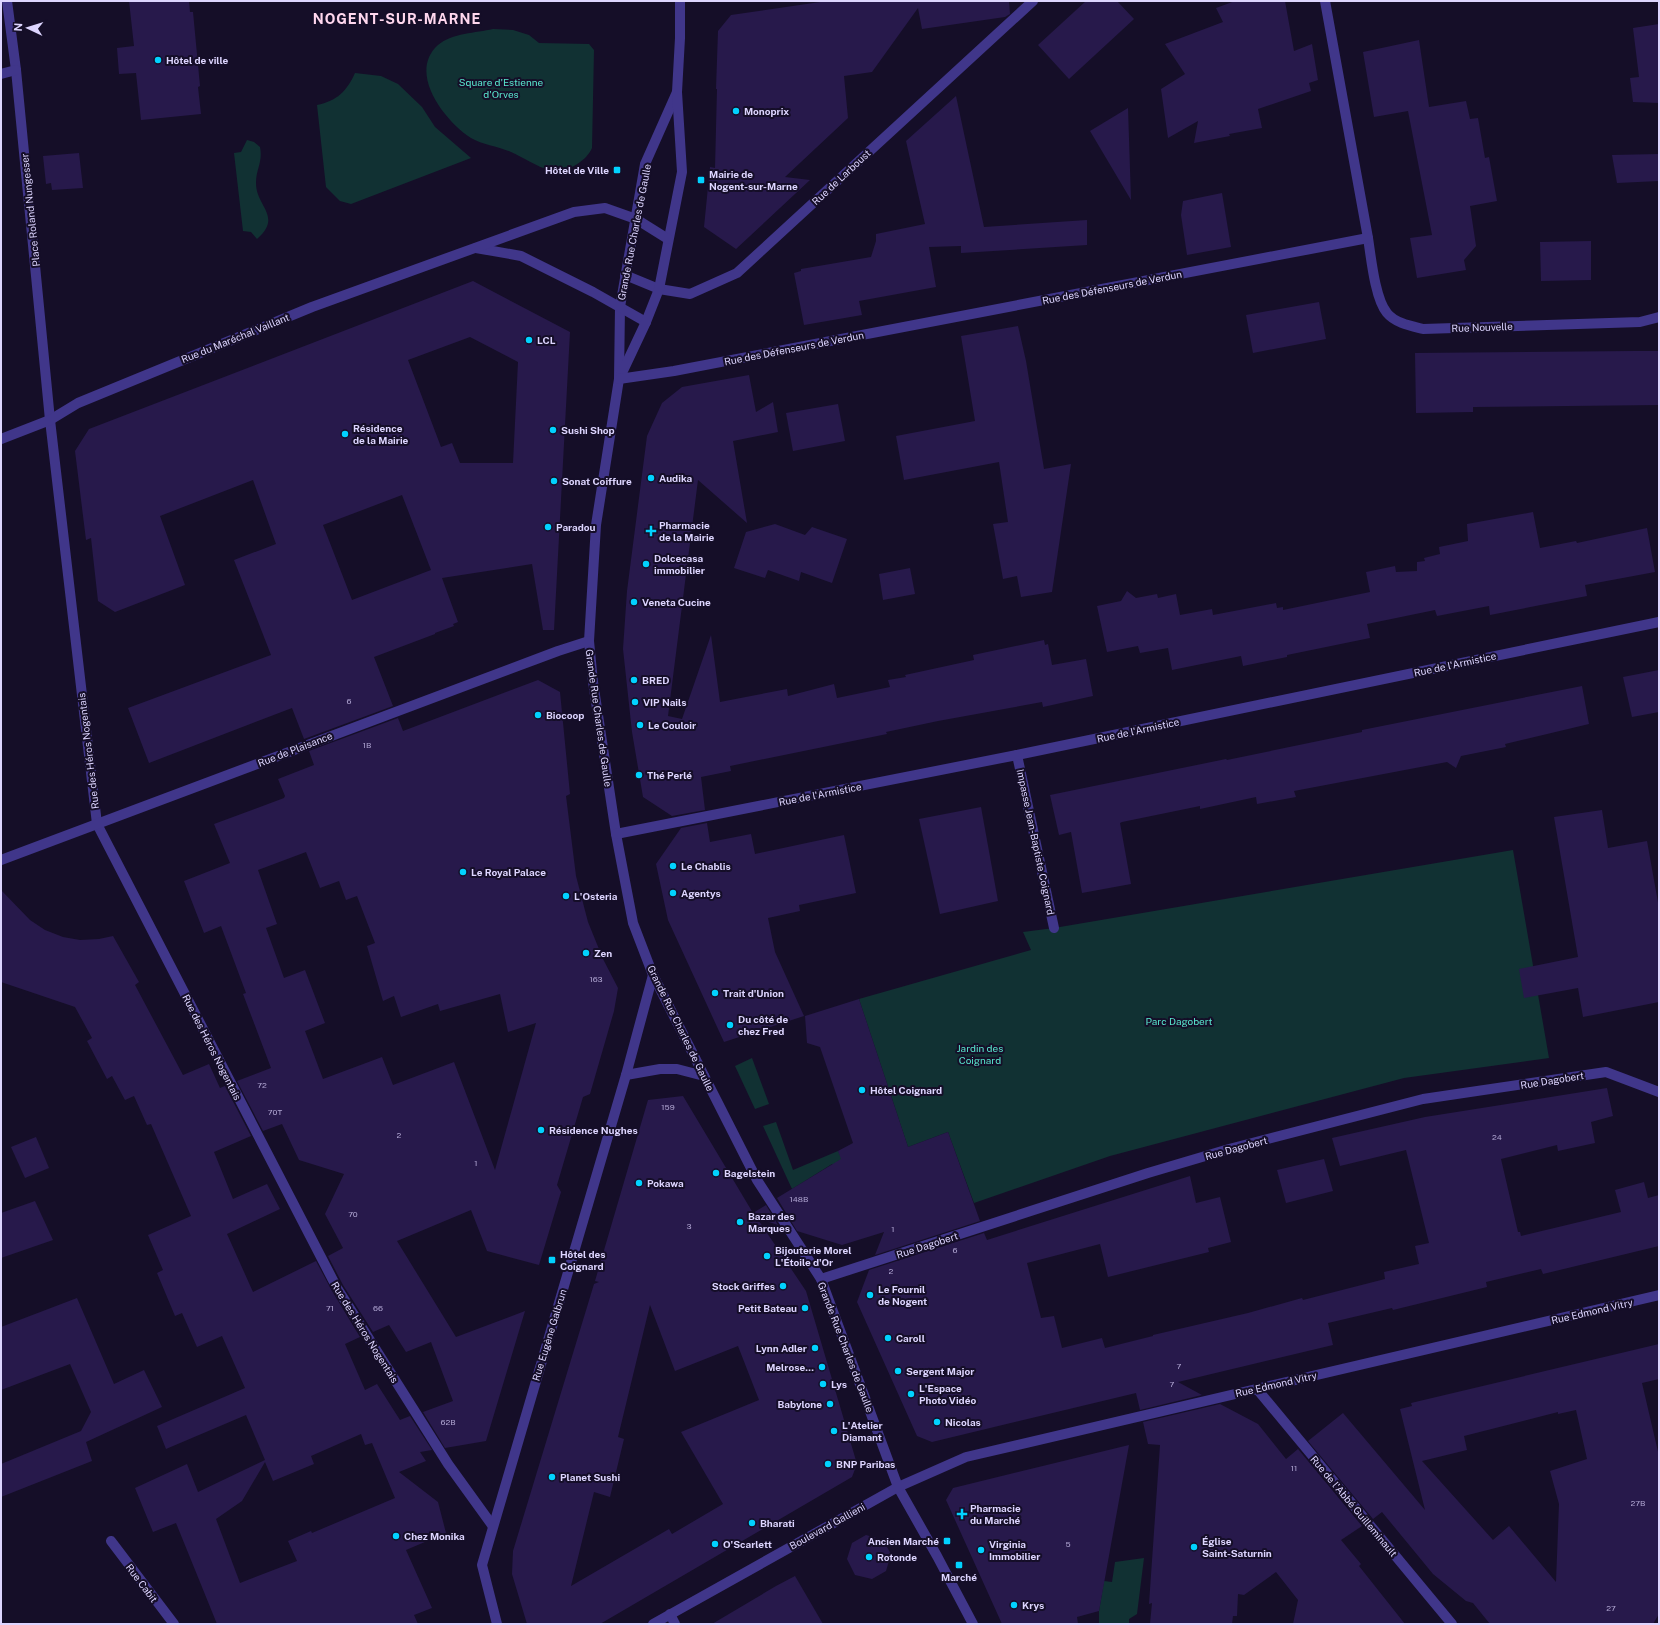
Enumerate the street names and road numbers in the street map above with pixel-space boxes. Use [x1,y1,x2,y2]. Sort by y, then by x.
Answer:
street label: Rue de Larboust [809,147,873,207]
street label: Place Roland Nungesser [18,153,42,267]
street label: Grande Rue Charles de Gaulle [615,162,653,301]
street label: Rue des Défenseurs de Verdun [1041,268,1183,306]
street label: Rue du Maréchal Vaillant [179,311,291,365]
street label: Rue Nouvelle [1451,320,1513,334]
street label: Rue des Défenseurs de Verdun [723,329,865,367]
street label: Grande Rue Charles de Gaulle [583,648,615,788]
street label: Rue de l'Armistice [1413,649,1498,679]
street label: Rue des Héros Nogentais [75,692,101,810]
street label: Rue de l'Armistice [1096,715,1181,745]
street label: Rue de Plaisance [256,729,334,769]
street label: Impasse Jean-Baptiste Coignard [1015,768,1057,916]
street label: Rue de l'Armistice [778,780,863,808]
street label: Grande Rue Charles de Gaulle [645,963,717,1093]
street label: Rue des Héros Nogentais [180,992,244,1102]
street label: Rue Dagobert [1519,1069,1585,1091]
street label: Rue Dagobert [1204,1134,1269,1162]
street label: Rue Dagobert [895,1229,959,1261]
street label: Rue des Héros Nogentais [329,1279,401,1385]
street label: Grande Rue Charles de Gaulle [816,1280,877,1414]
street label: Rue Eugène Galbrun [529,1287,569,1382]
street label: Rue Edmond Vitry [1550,1296,1635,1326]
street label: Rue Edmond Vitry [1234,1369,1319,1399]
street label: Rue de l'Abbé Guilleminault [1308,1453,1400,1559]
street label: Boulevard Gallieni [787,1500,867,1552]
street label: Rue Cabit [124,1561,160,1605]

